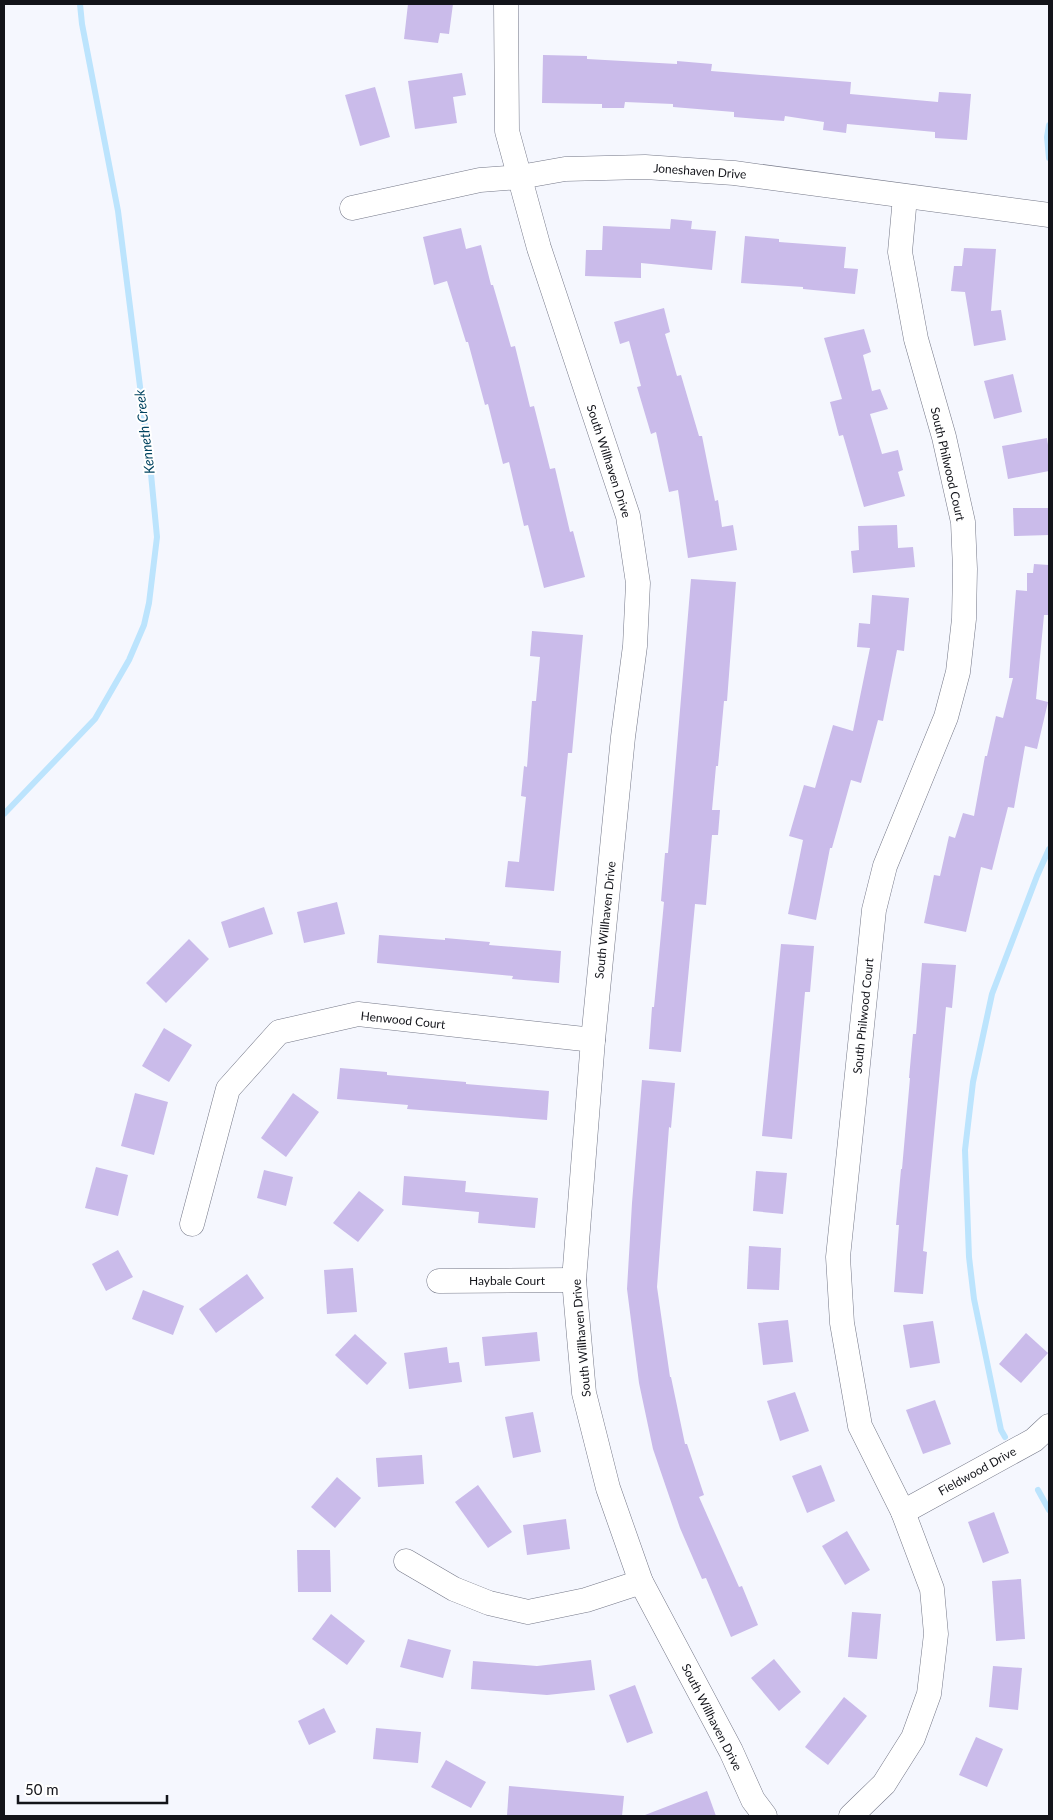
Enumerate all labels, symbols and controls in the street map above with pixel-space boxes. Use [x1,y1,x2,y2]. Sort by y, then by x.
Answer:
street label: Joneshaven Drive [653,160,747,182]
water label: Kenneth Creek [130,388,158,475]
street label: South Willhaven Drive [584,403,634,519]
street label: South Philwood Court [928,406,969,523]
street label: South Willhaven Drive [591,861,619,979]
street label: South Philwood Court [849,957,877,1075]
street label: Henwood Court [360,1008,447,1032]
street label: Haybale Court [469,1273,546,1288]
street label: South Willhaven Drive [568,1279,594,1397]
street label: Fieldwood Drive [935,1443,1019,1499]
street label: South Willhaven Drive [679,1661,745,1773]
scale bar [18,1772,166,1804]
text: 50 m [25,1780,59,1798]

